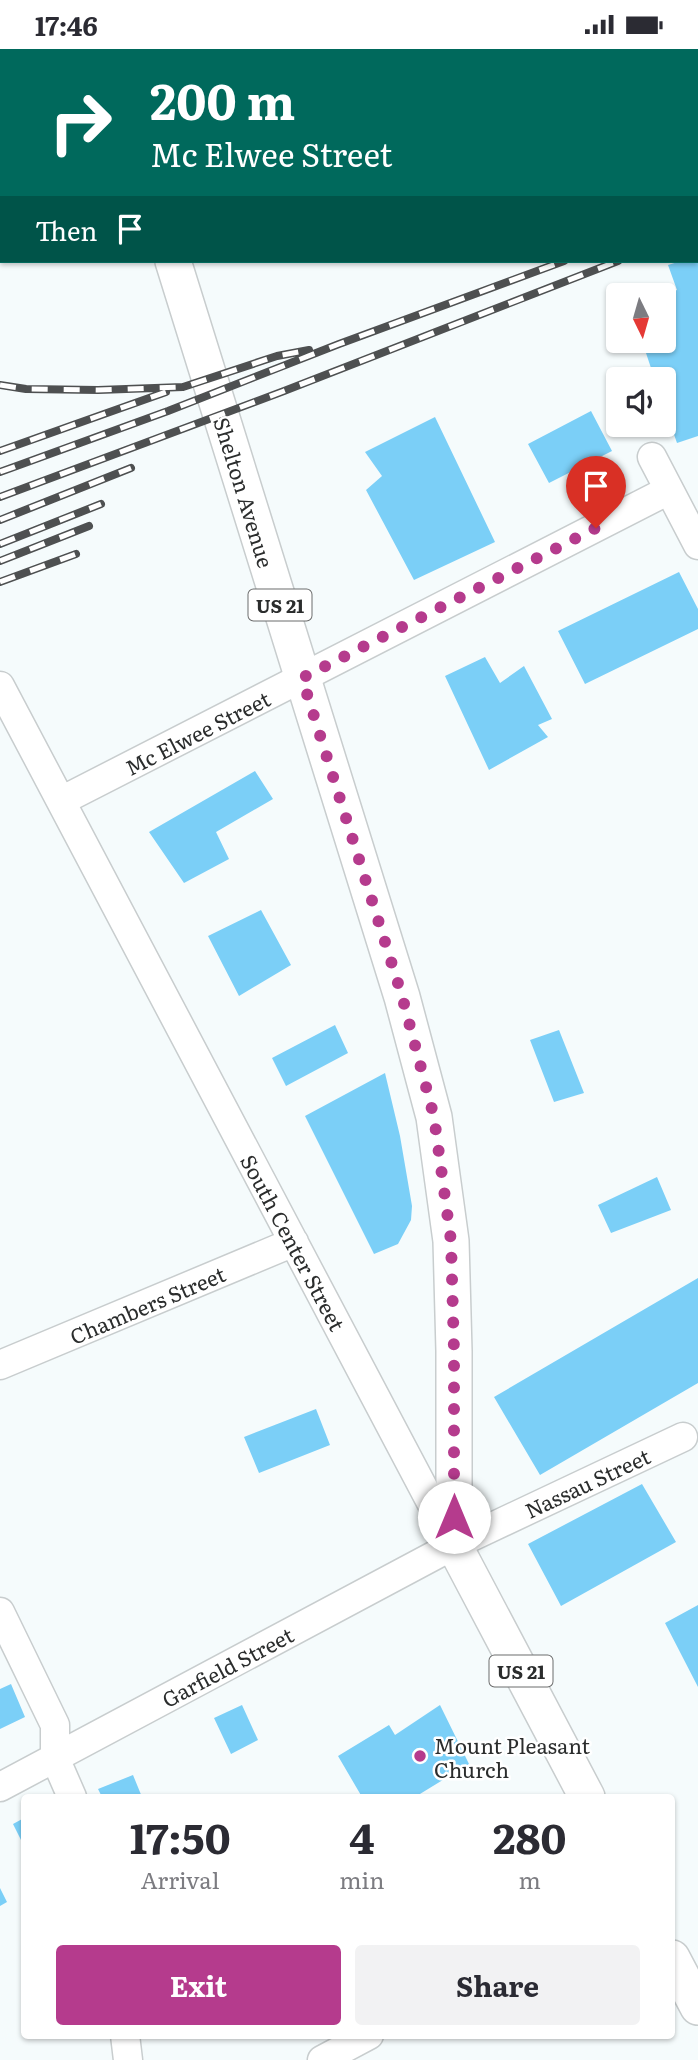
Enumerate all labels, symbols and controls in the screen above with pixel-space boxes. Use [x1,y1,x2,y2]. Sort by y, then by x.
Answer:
text: 17:46 [35,5,98,44]
text: 200 m [150,62,295,135]
icon: right [35,77,126,168]
text: Mc Elwee Street [150,129,393,177]
text: Then [35,210,97,249]
icon: arrive [111,210,149,248]
north arrow [606,283,676,353]
map controls [606,283,676,437]
button: sound [606,367,676,437]
street label: Shelton Avenue [207,413,283,571]
pin [566,456,626,528]
icon: arrive [577,467,615,505]
road number: US 21 [248,589,312,621]
street label: Mc Elwee Street [119,682,275,782]
street label: South Center Street [234,1148,354,1336]
street label: Chambers Street [64,1257,230,1351]
street label: Nassau Street [519,1439,655,1525]
position arrow [417,1480,491,1554]
street label: Garfield Street [156,1618,299,1714]
road number: US 21 [490,1655,552,1687]
place label: Mount Pleasant Church [434,1729,590,1784]
marker: Mount Pleasant Church [412,1748,428,1764]
text: 17:50 [130,1805,231,1867]
text: 4 [349,1805,374,1867]
text: 280 [493,1805,566,1867]
text: Arrival [141,1862,219,1896]
text: min [339,1862,384,1896]
text: m [519,1862,541,1896]
button: Exit [56,1945,341,2025]
button: Share [355,1945,640,2025]

